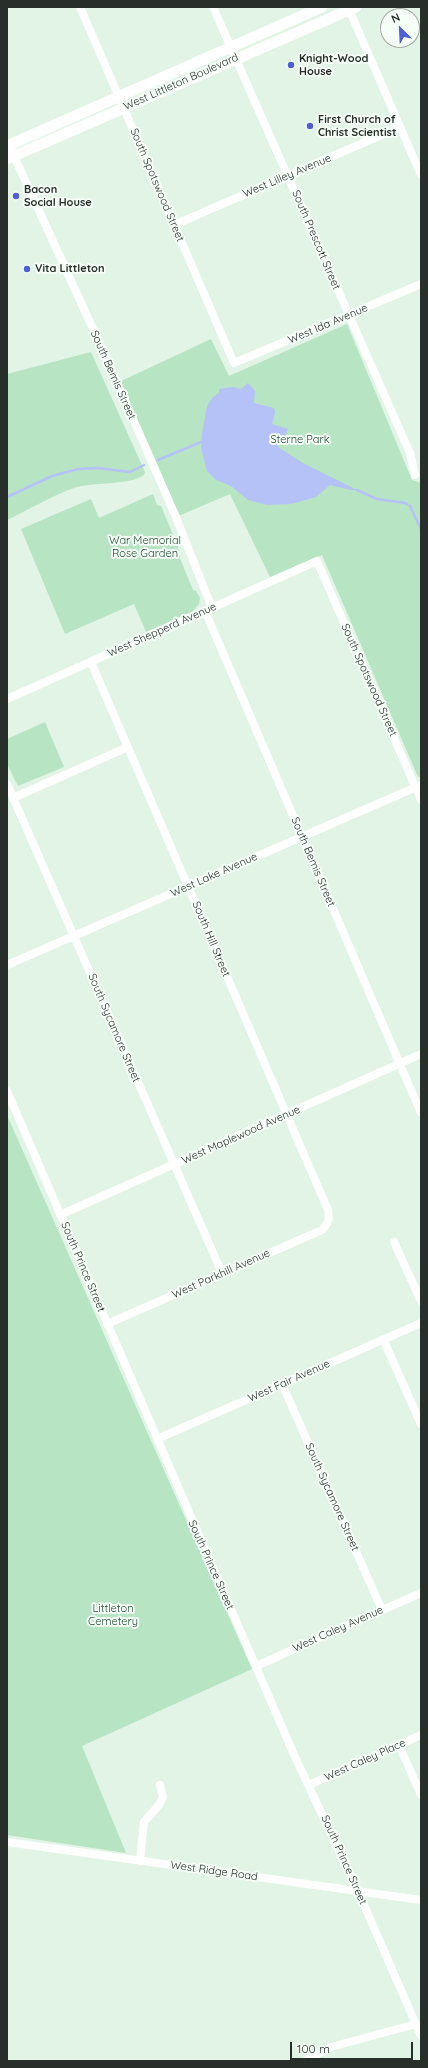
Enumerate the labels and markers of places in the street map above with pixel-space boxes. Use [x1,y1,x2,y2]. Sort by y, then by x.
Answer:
place label: Knight-Wood House [299,52,368,78]
marker: Knight-Wood House [286,60,296,70]
place label: First Church of Christ Scientist [318,113,396,139]
marker: First Church of Christ Scientist [305,121,315,131]
place label: Bacon Social House [24,183,92,209]
marker: Bacon Social House [11,191,21,201]
place label: Vita Littleton [35,262,105,276]
marker: Vita Littleton [22,264,32,274]

